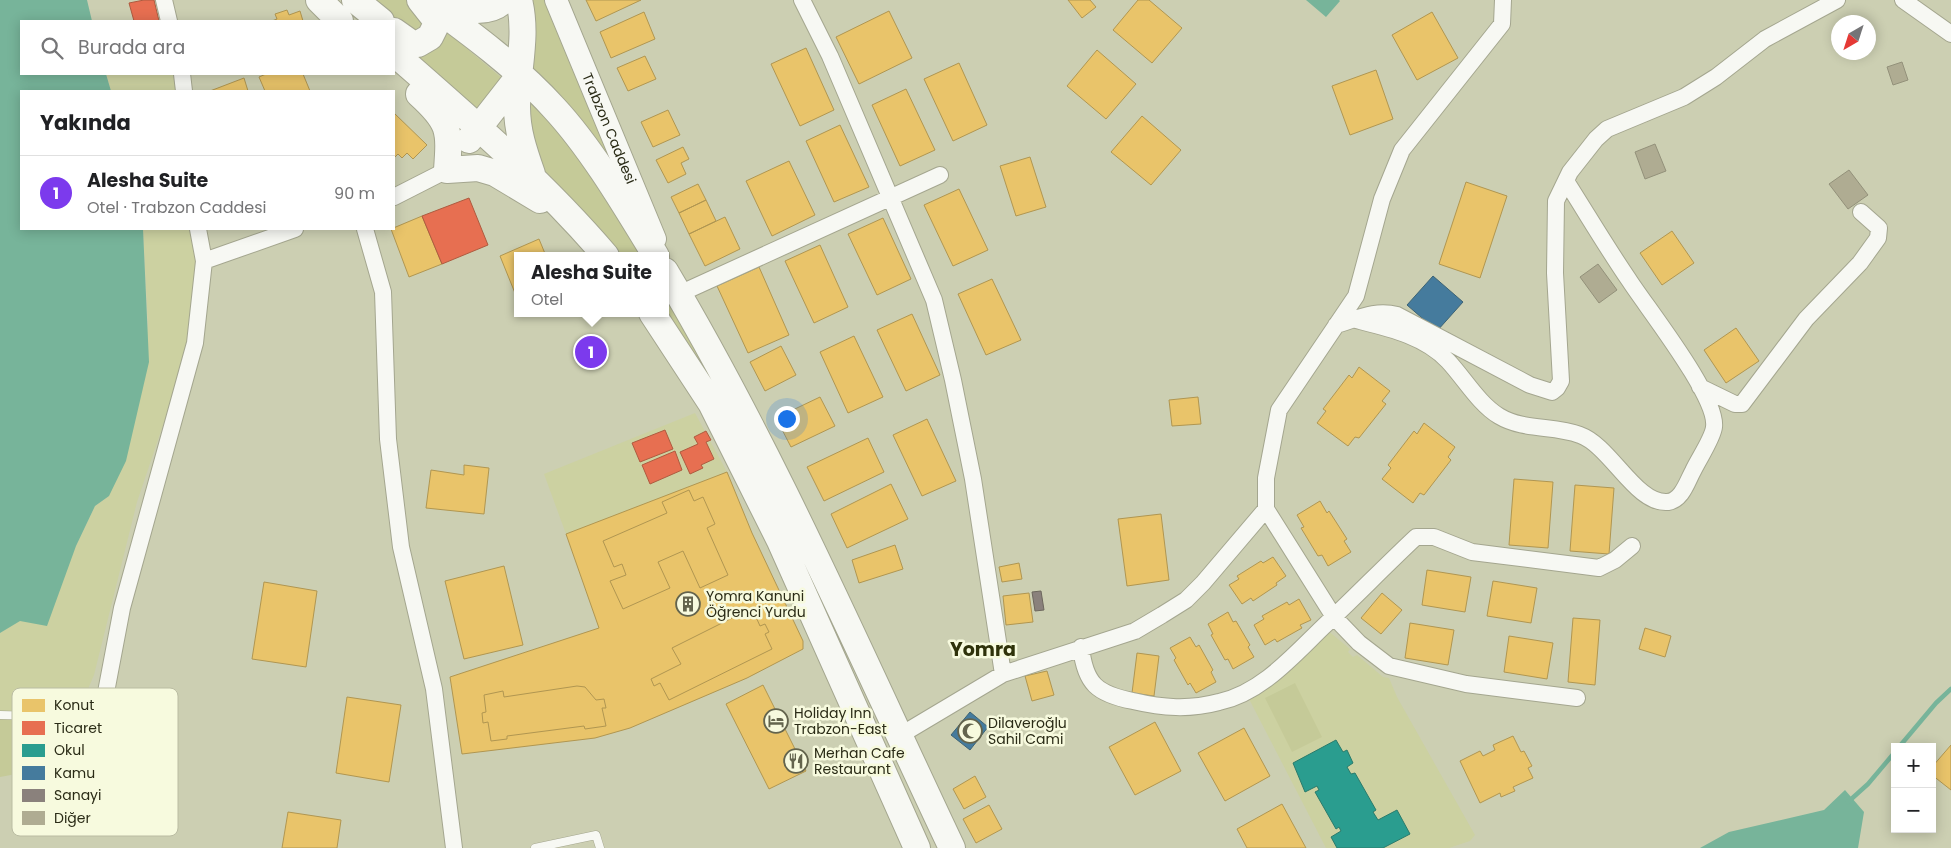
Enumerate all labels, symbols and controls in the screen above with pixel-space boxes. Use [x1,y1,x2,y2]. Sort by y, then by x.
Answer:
north arrow [1831,15,1876,60]
search box [20,20,395,75]
icon: search [38,34,66,62]
text: Burada ara [78,34,185,61]
street label: Trabzon Caddesi [577,70,641,187]
text: Yakında [40,108,131,137]
text: Alesha Suite [87,167,208,194]
text: 1 [53,182,59,205]
text: 90 m [334,182,375,205]
text: Otel · Trabzon Caddesi [87,196,267,219]
popup [514,252,669,317]
text: Alesha Suite [531,259,652,286]
text: Otel [531,288,563,311]
pin: 1 [575,333,607,371]
your location [774,406,800,432]
place label: Yomra Kanuni Öğrenci Yurdu [706,586,806,622]
building icon: Yomra Kanuni Öğrenci Yurdu [675,591,701,617]
district label: Yomra [950,636,1016,663]
legend [12,688,178,836]
text: Konut [54,695,94,715]
place label: Holiday Inn Trabzon-East [794,703,887,739]
hotel icon: Holiday Inn Trabzon-East [763,708,789,734]
place label: Dilaveroğlu Sahil Cami [988,713,1067,749]
text: Ticaret [54,718,102,738]
mosque icon: Dilaveroğlu Sahil Cami [957,718,983,744]
text: Okul [54,740,85,760]
place label: Merhan Cafe Restaurant [814,743,905,779]
map controls [1891,743,1936,833]
button: + [1891,743,1936,788]
restaurant icon: Merhan Cafe Restaurant [783,748,809,774]
text: Kamu [54,763,95,783]
text: Sanayi [54,785,101,805]
button: − [1891,788,1936,833]
text: Diğer [54,808,91,828]

